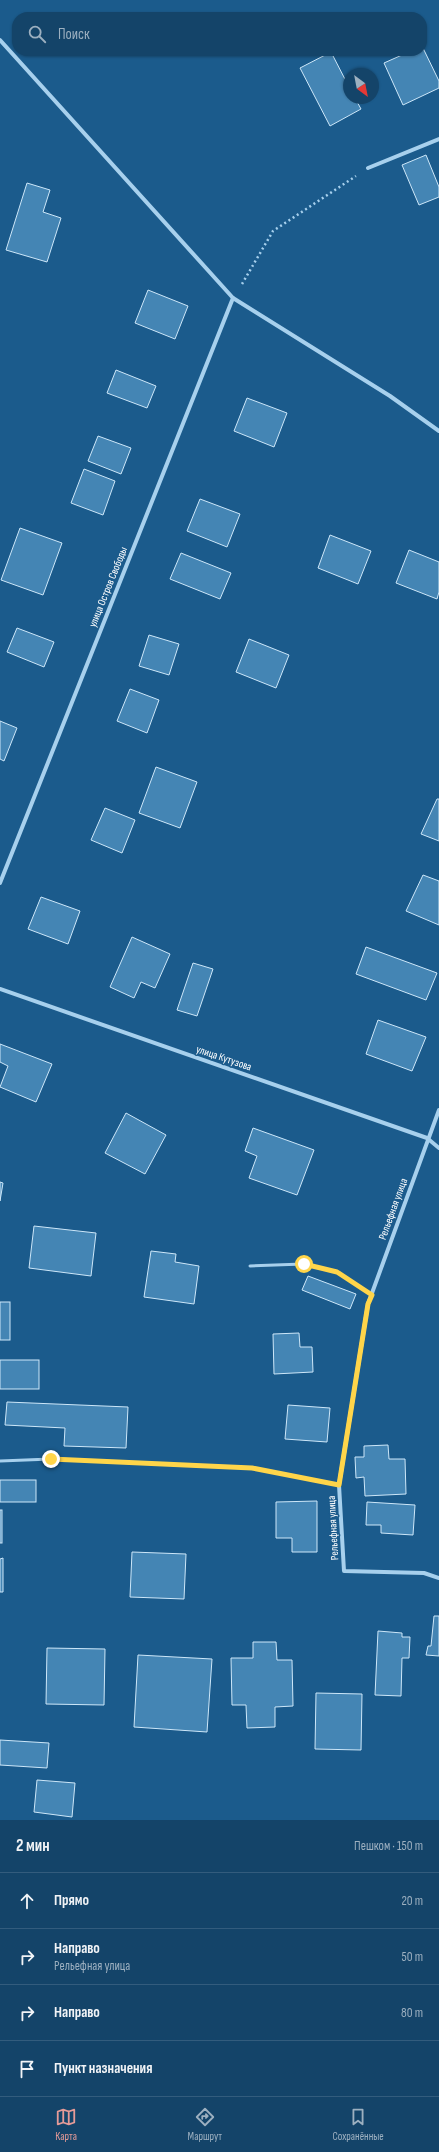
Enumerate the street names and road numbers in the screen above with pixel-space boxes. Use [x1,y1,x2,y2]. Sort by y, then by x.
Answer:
street label: улица Остров Свободы [86,545,130,629]
street label: улица Кутузова [195,1042,253,1074]
street label: Рельефная улица [376,1176,410,1242]
street label: Рельефная улица [325,1495,341,1561]

